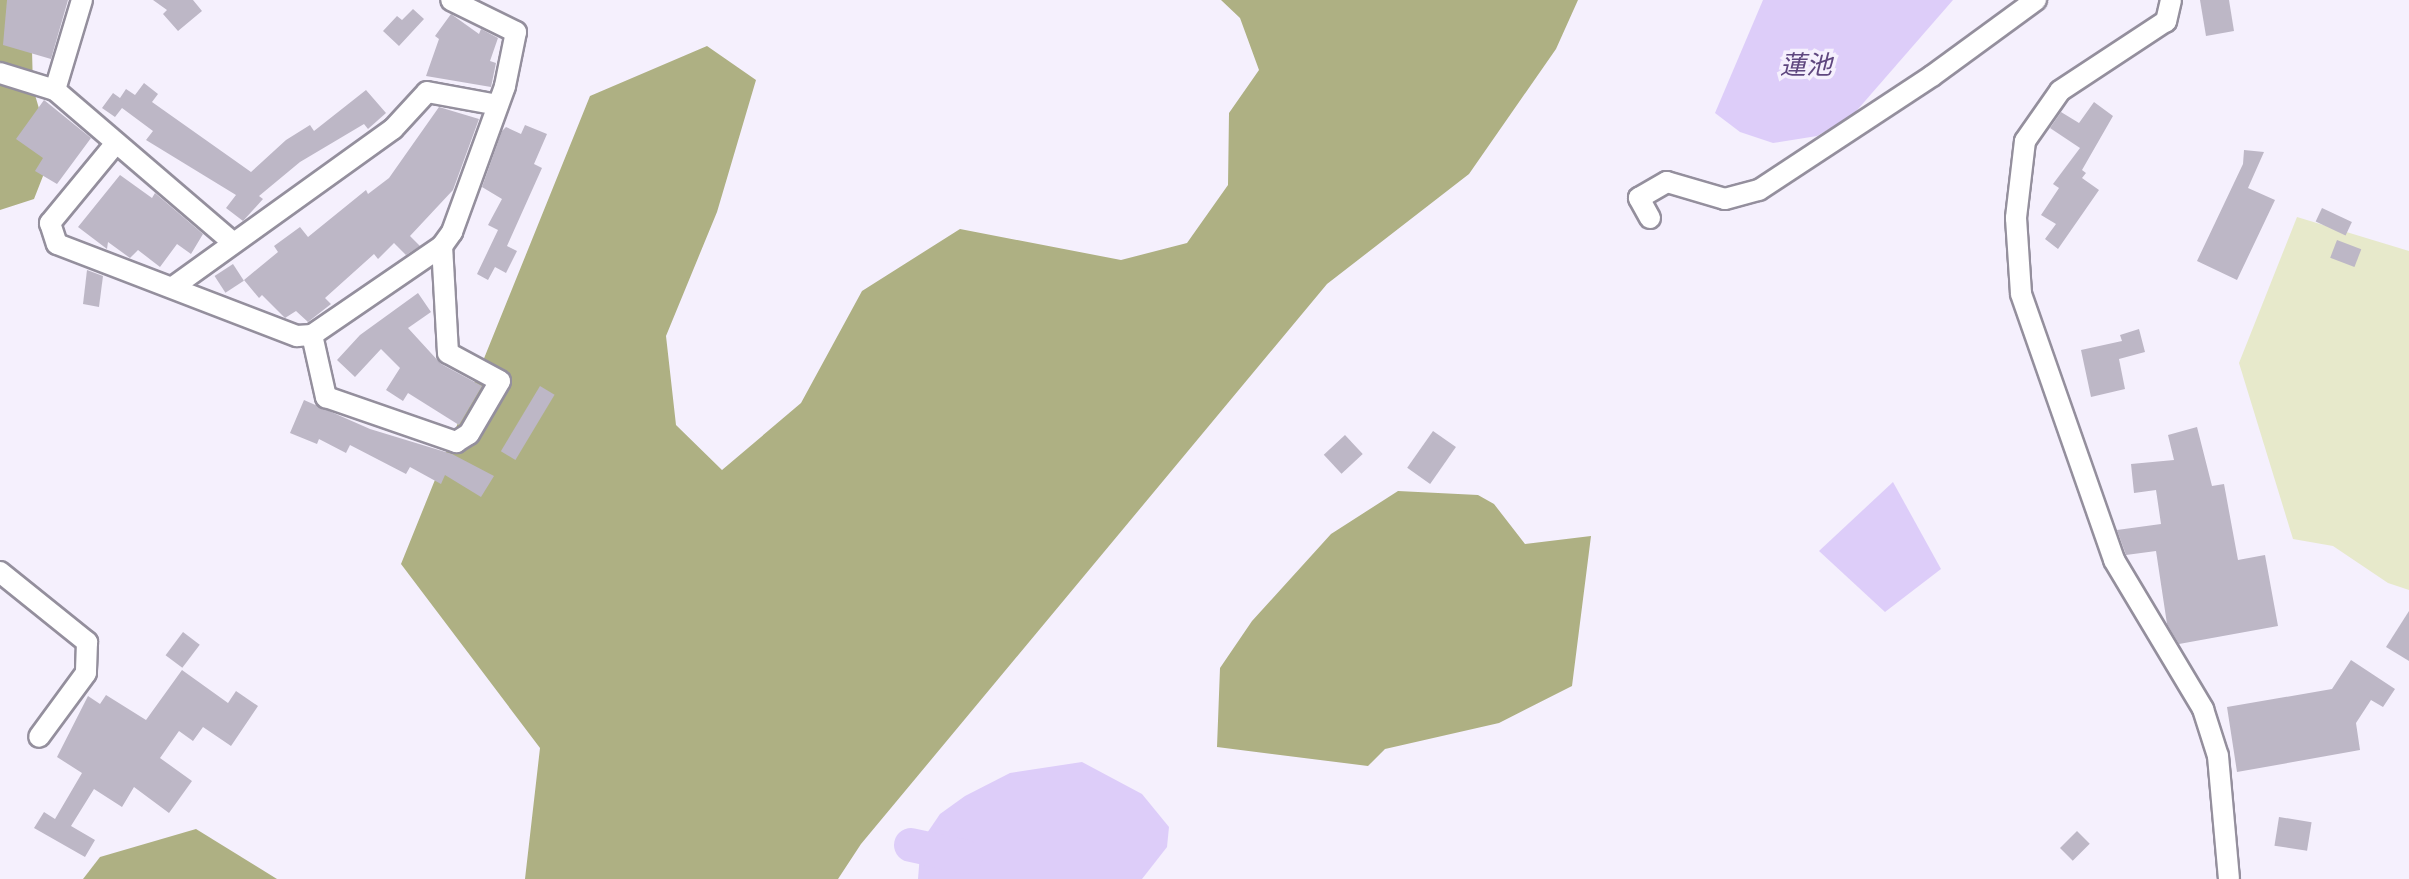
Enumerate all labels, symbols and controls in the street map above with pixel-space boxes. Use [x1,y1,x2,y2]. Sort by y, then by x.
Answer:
water label: 蓮池 [1780,50,1832,82]

